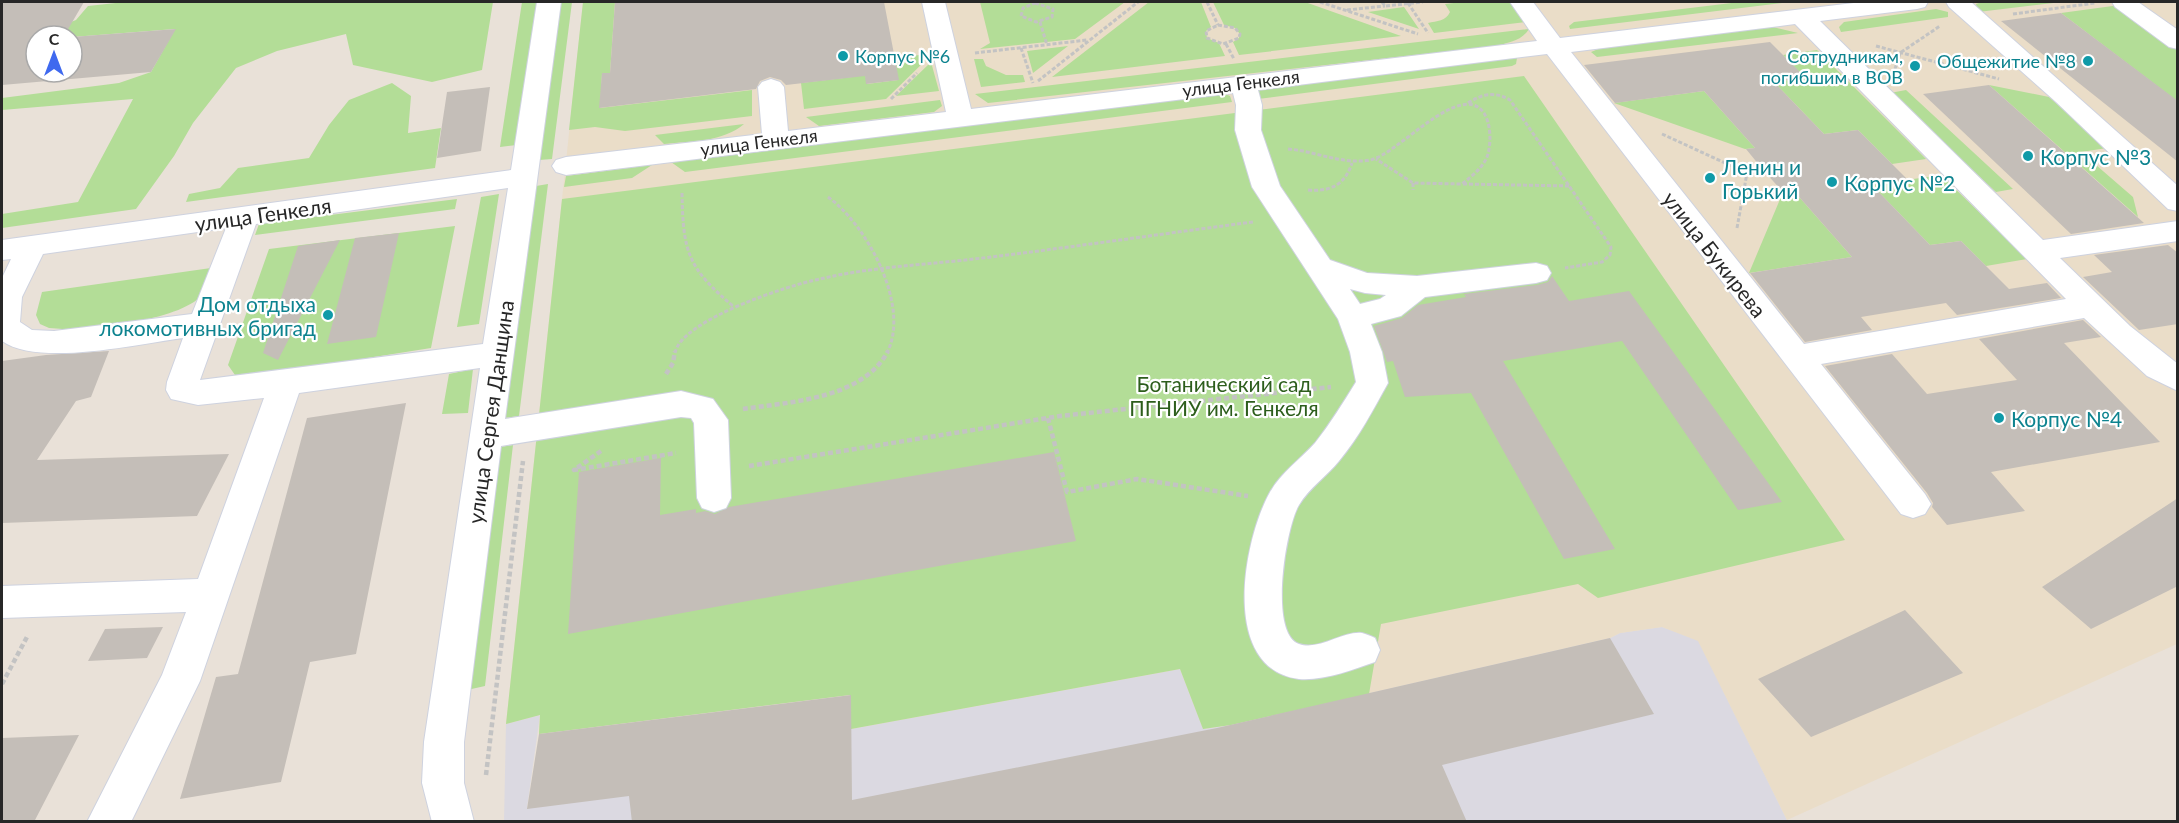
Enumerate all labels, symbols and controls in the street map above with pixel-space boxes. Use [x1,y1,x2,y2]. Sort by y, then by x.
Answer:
north arrow [24,24,84,84]
text: С [49,29,60,48]
place label: Корпус №6 [855,45,950,67]
place label: Сотрудникам, погибшим в ВОВ [1761,45,1903,88]
marker: Корпус №6 [836,49,850,63]
place label: Общежитие №8 [1937,50,2076,72]
marker: Общежитие №8 [2081,54,2095,68]
marker: Сотрудникам, погибшим в ВОВ [1908,59,1922,73]
street label: улица Генкеля [1181,65,1301,101]
street label: улица Генкеля [699,124,819,160]
place label: Корпус №3 [2040,144,2151,169]
marker: Корпус №3 [2021,149,2035,163]
place label: Ленин и Горький [1721,154,1801,203]
place label: Корпус №2 [1844,170,1955,195]
marker: Ленин и Горький [1703,171,1717,185]
marker: Корпус №2 [1825,175,1839,189]
street label: улица Букирева [1658,186,1772,322]
street label: улица Генкеля [193,192,333,236]
place label: Дом отдыха локомотивных бригад [99,291,316,340]
street label: улица Сергея Данщина [462,299,518,525]
marker: Дом отдыха локомотивных бригад [321,308,335,322]
park label: Ботанический сад ПГНИУ им. Генкеля [1129,371,1319,420]
place label: Корпус №4 [2011,406,2122,431]
marker: Корпус №4 [1992,411,2006,425]

